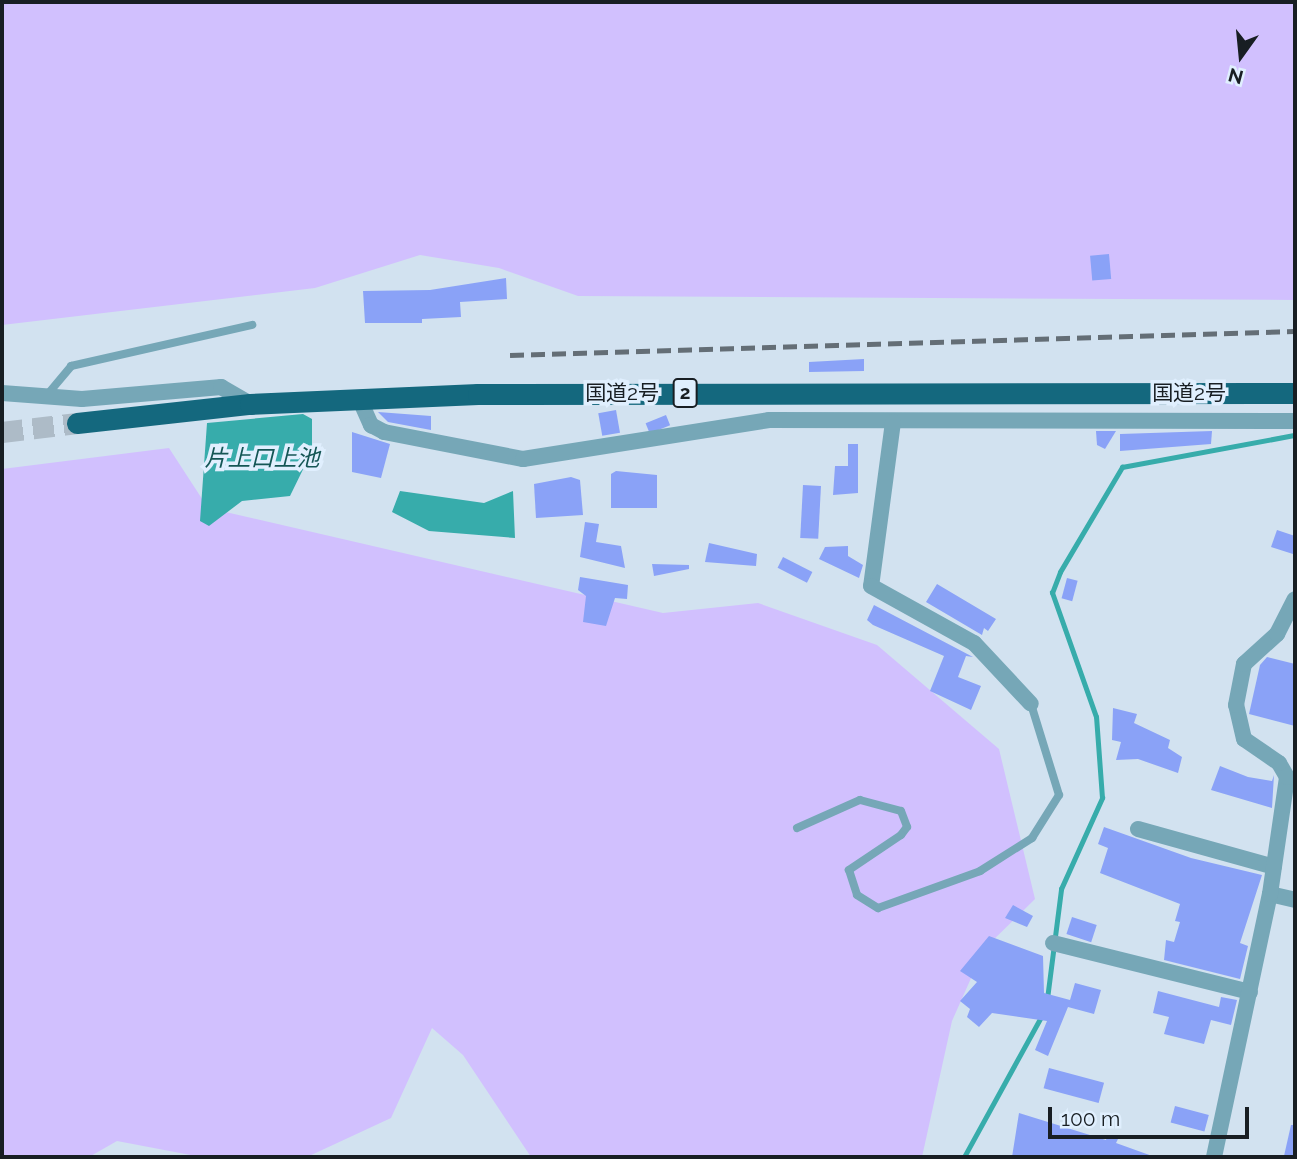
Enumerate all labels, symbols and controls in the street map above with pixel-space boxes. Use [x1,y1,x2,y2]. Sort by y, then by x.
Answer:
north arrow [1206,21,1276,91]
text: N [1226,64,1245,89]
road number: 2 [671,378,699,408]
street label: 国道2号 [585,380,659,406]
street label: 国道2号 [1152,380,1226,406]
water label: 片上口上池 [205,444,319,472]
scale bar [1052,1092,1253,1136]
text: 100 m [1061,1106,1120,1131]

